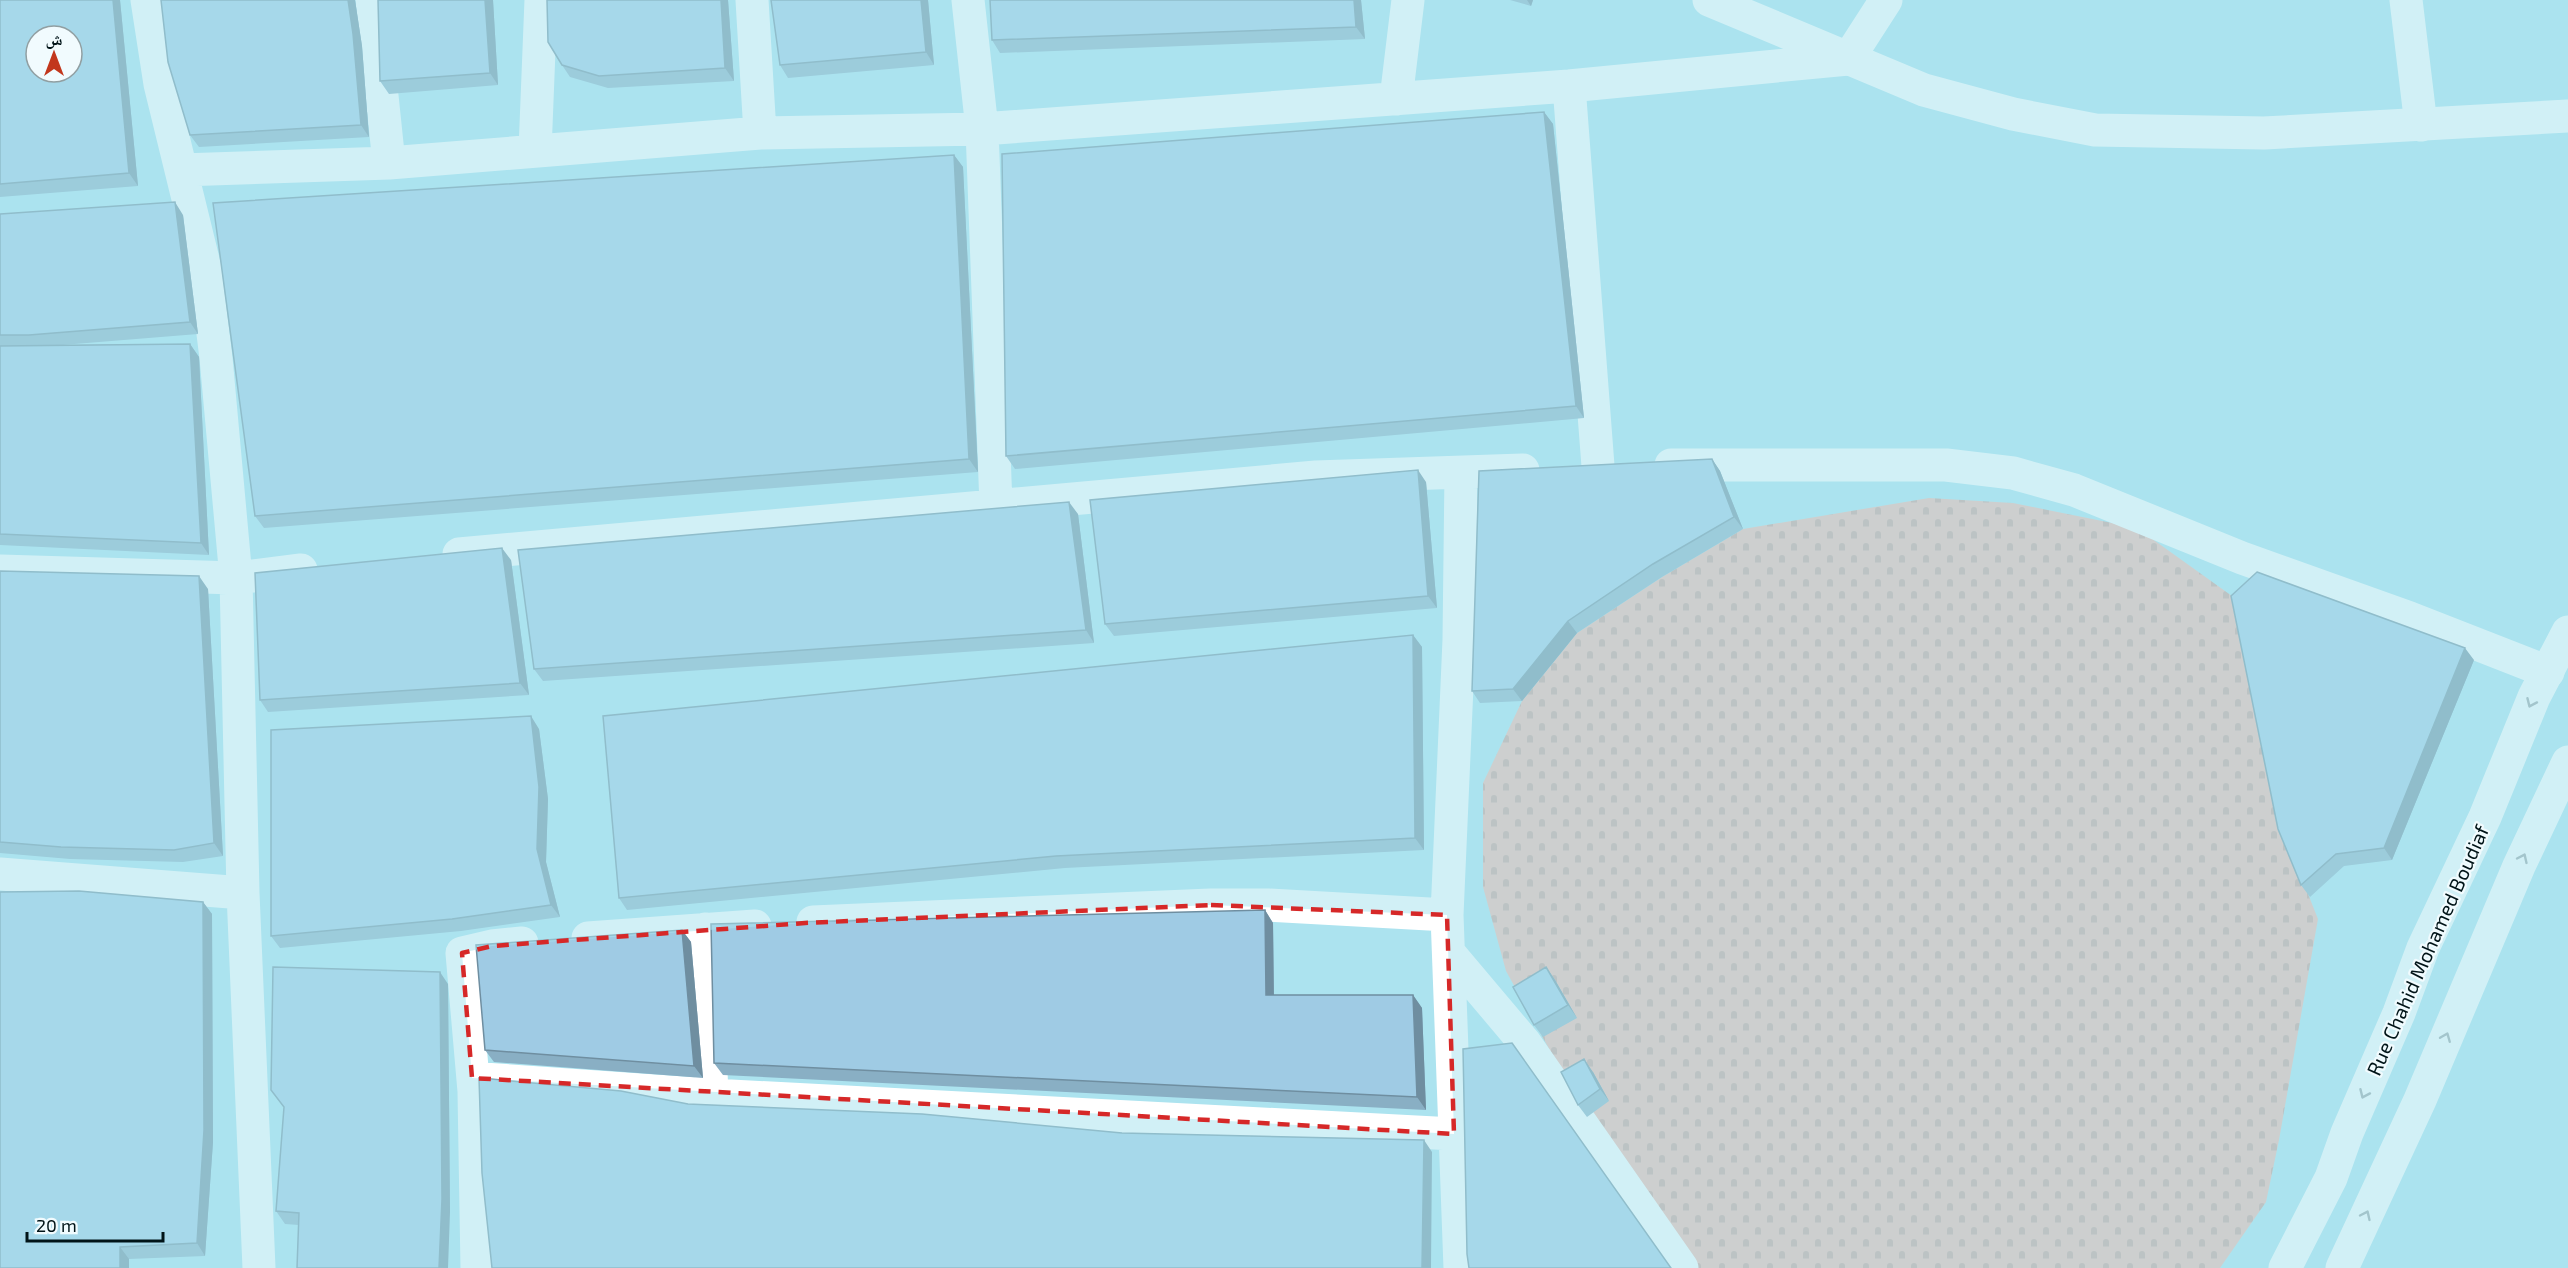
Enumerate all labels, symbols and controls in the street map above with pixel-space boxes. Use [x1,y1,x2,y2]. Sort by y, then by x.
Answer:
north arrow [24,24,84,84]
text: ش [46,29,63,49]
one-way arrow [2527,696,2539,707]
street label: Rue Chahid Mohamed Boudiaf [2361,821,2493,1079]
one-way arrow [2515,853,2527,864]
one-way arrow [2439,1032,2451,1043]
one-way arrow [2359,1088,2371,1099]
scale bar [27,1205,164,1243]
one-way arrow [2359,1210,2371,1221]
text: 20 m [36,1214,77,1236]

